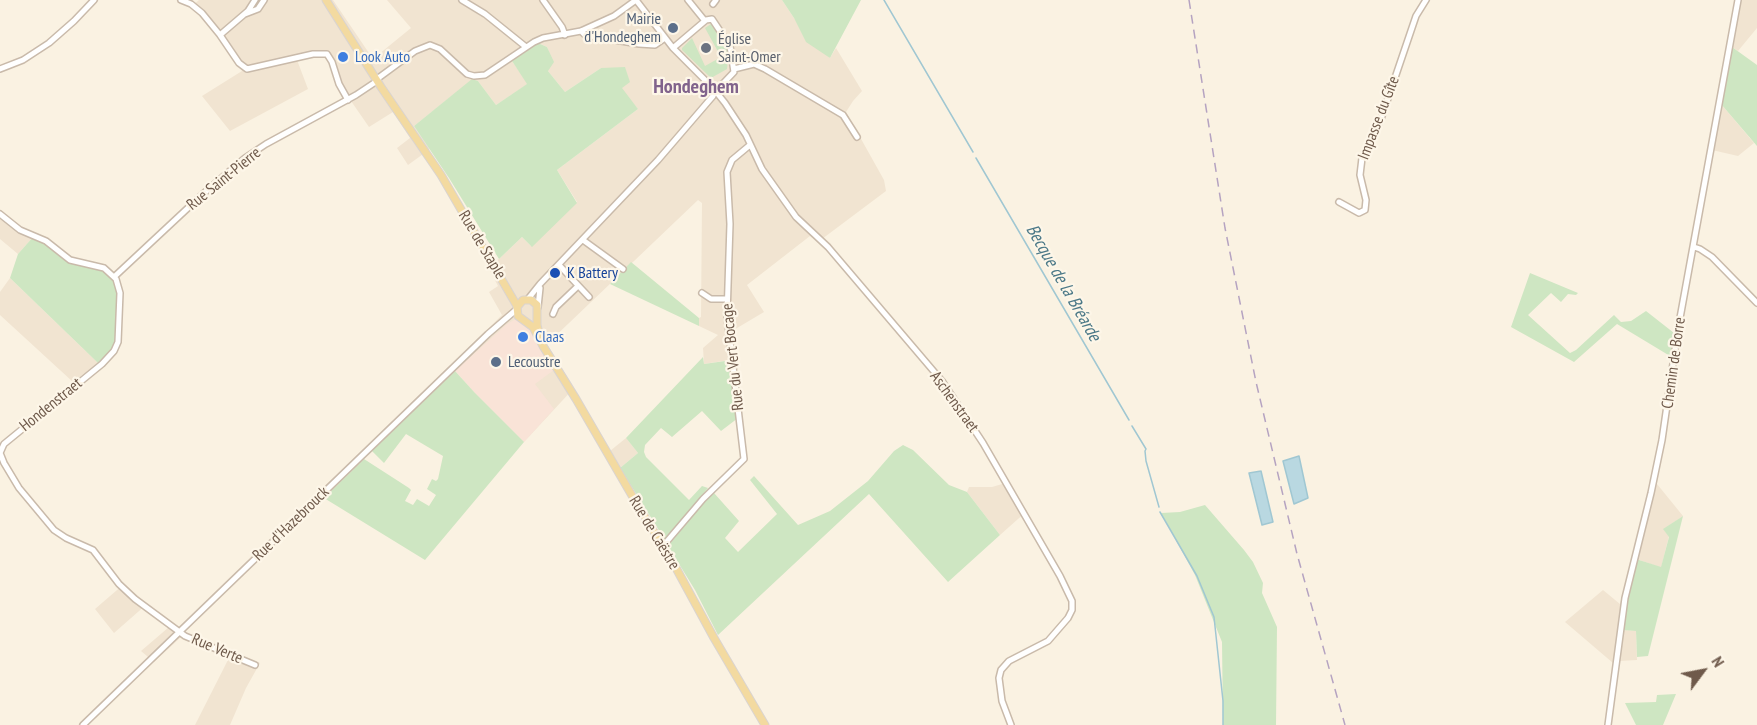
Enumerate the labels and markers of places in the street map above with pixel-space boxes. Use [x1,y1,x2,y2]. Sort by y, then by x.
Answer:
place label: Mairie d'Hondeghem [584,9,661,47]
marker: Mairie d'Hondeghem [666,21,680,35]
place label: Église Saint-Omer [718,29,781,67]
marker: Église Saint-Omer [699,41,713,55]
place label: Look Auto [355,47,410,67]
marker: Look Auto [336,50,350,64]
place label: K Battery [567,263,618,283]
marker: K Battery [548,266,562,280]
place label: Claas [535,327,564,347]
marker: Claas [516,330,530,344]
place label: Lecoustre [508,352,560,372]
marker: Lecoustre [489,355,503,369]

